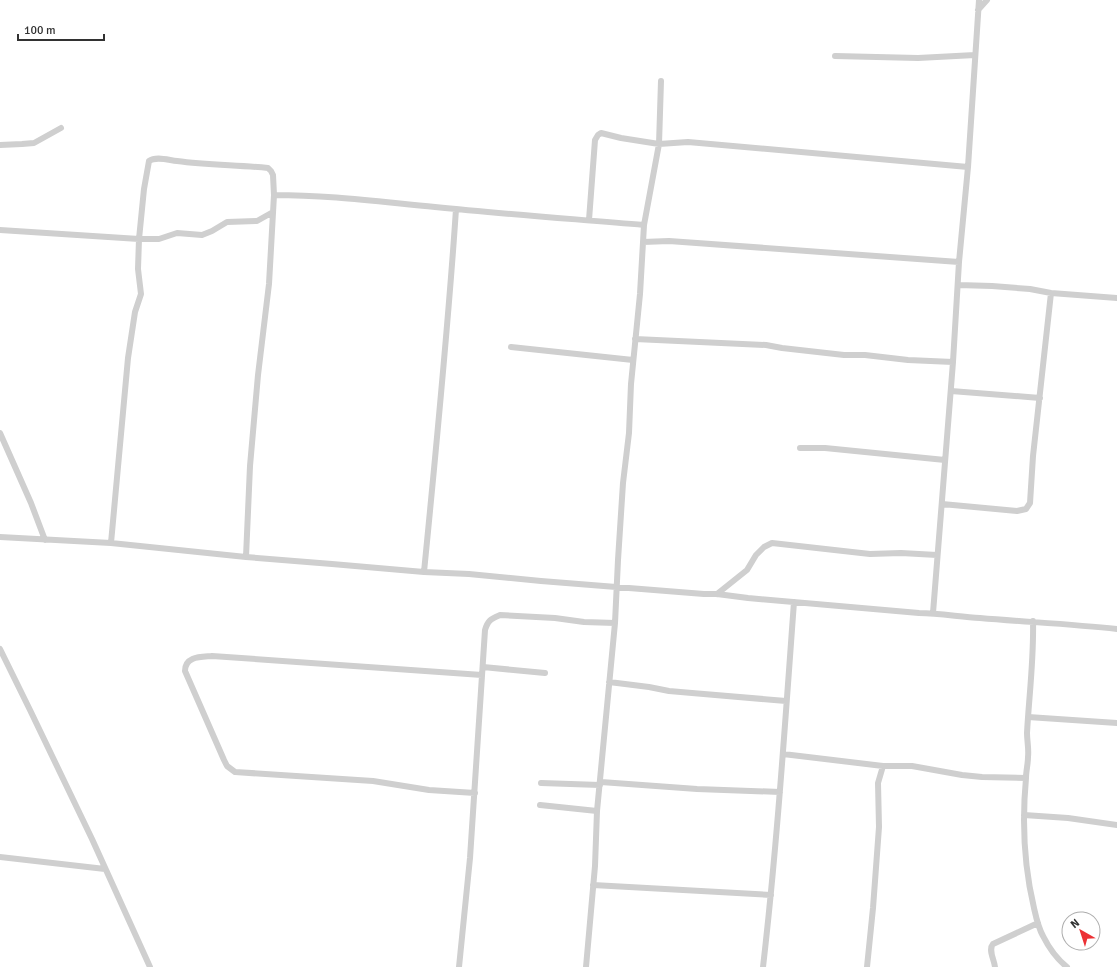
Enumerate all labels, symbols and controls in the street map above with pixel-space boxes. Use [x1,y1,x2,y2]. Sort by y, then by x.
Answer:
scale bar [18,16,104,42]
text: 100 m [24,23,56,38]
north arrow [1061,911,1101,951]
text: N [1068,916,1082,931]

